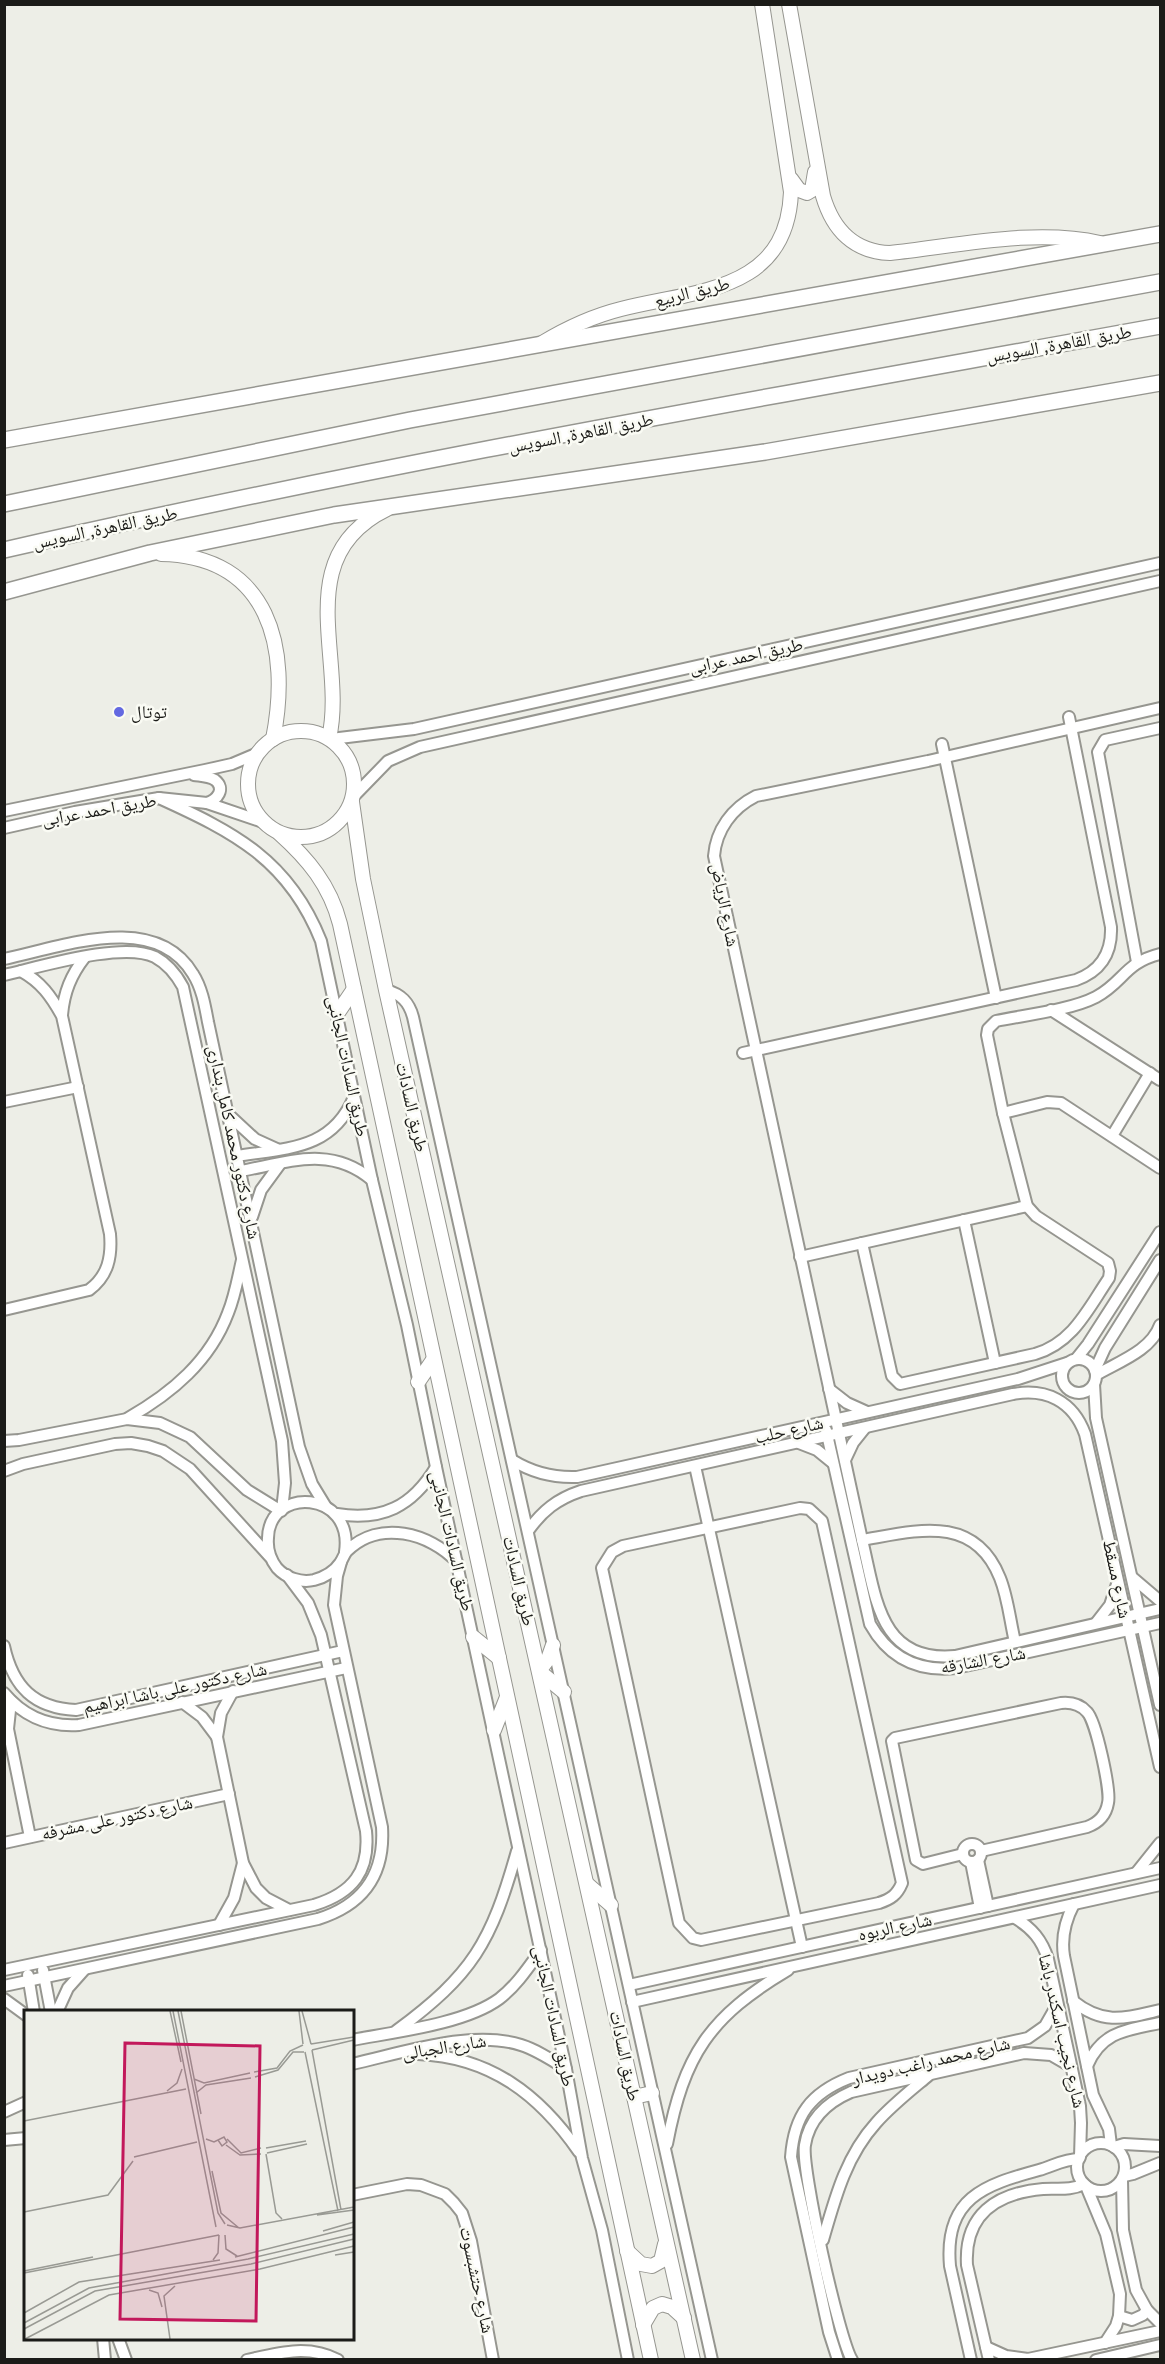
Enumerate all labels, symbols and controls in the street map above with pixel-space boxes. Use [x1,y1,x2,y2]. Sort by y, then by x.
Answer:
street label: طريق الربيع [652,272,732,313]
street label: طريق القاهرة, السويس [985,320,1133,368]
street label: طريق القاهرة, السويس [507,408,655,458]
street label: طريق القاهرة, السويس [31,502,179,554]
street label: طريق احمد عرابى [687,633,805,679]
place label: توتال [131,701,167,723]
marker: توتال [112,705,126,719]
street label: طريق احمد عرابى [40,789,158,831]
street label: شارع الرياض [706,861,744,949]
street label: طريق السادات الجانبى [322,993,374,1139]
street label: شارع دكتور محمد كامل بندارى [203,1043,265,1241]
street label: طريق السادات [391,1060,433,1154]
street label: شارع حلب [753,1411,825,1449]
street label: طريق السادات الجانبى [425,1469,479,1613]
street label: طريق السادات [498,1534,540,1628]
street label: شارع مسقط [1098,1538,1136,1620]
street label: شارع الشارقه [939,1642,1027,1678]
street label: شارع دكتور على باشا ابراهيم [81,1658,269,1719]
street label: شارع دكتور على مشرفه [39,1791,195,1845]
street label: شارع الربوه [856,1908,934,1946]
street label: طريق السادات الجانبى [528,1943,580,2089]
street label: شارع نجيب اسكندر باشا [1034,1952,1090,2110]
street label: طريق السادات [605,2009,645,2103]
inset map [24,2010,354,2340]
street label: شارع الجبالى [400,2029,488,2065]
street label: شارع محمد راغب دويدار [849,2032,1012,2090]
street label: شارع حتشبسوت [455,2225,499,2335]

